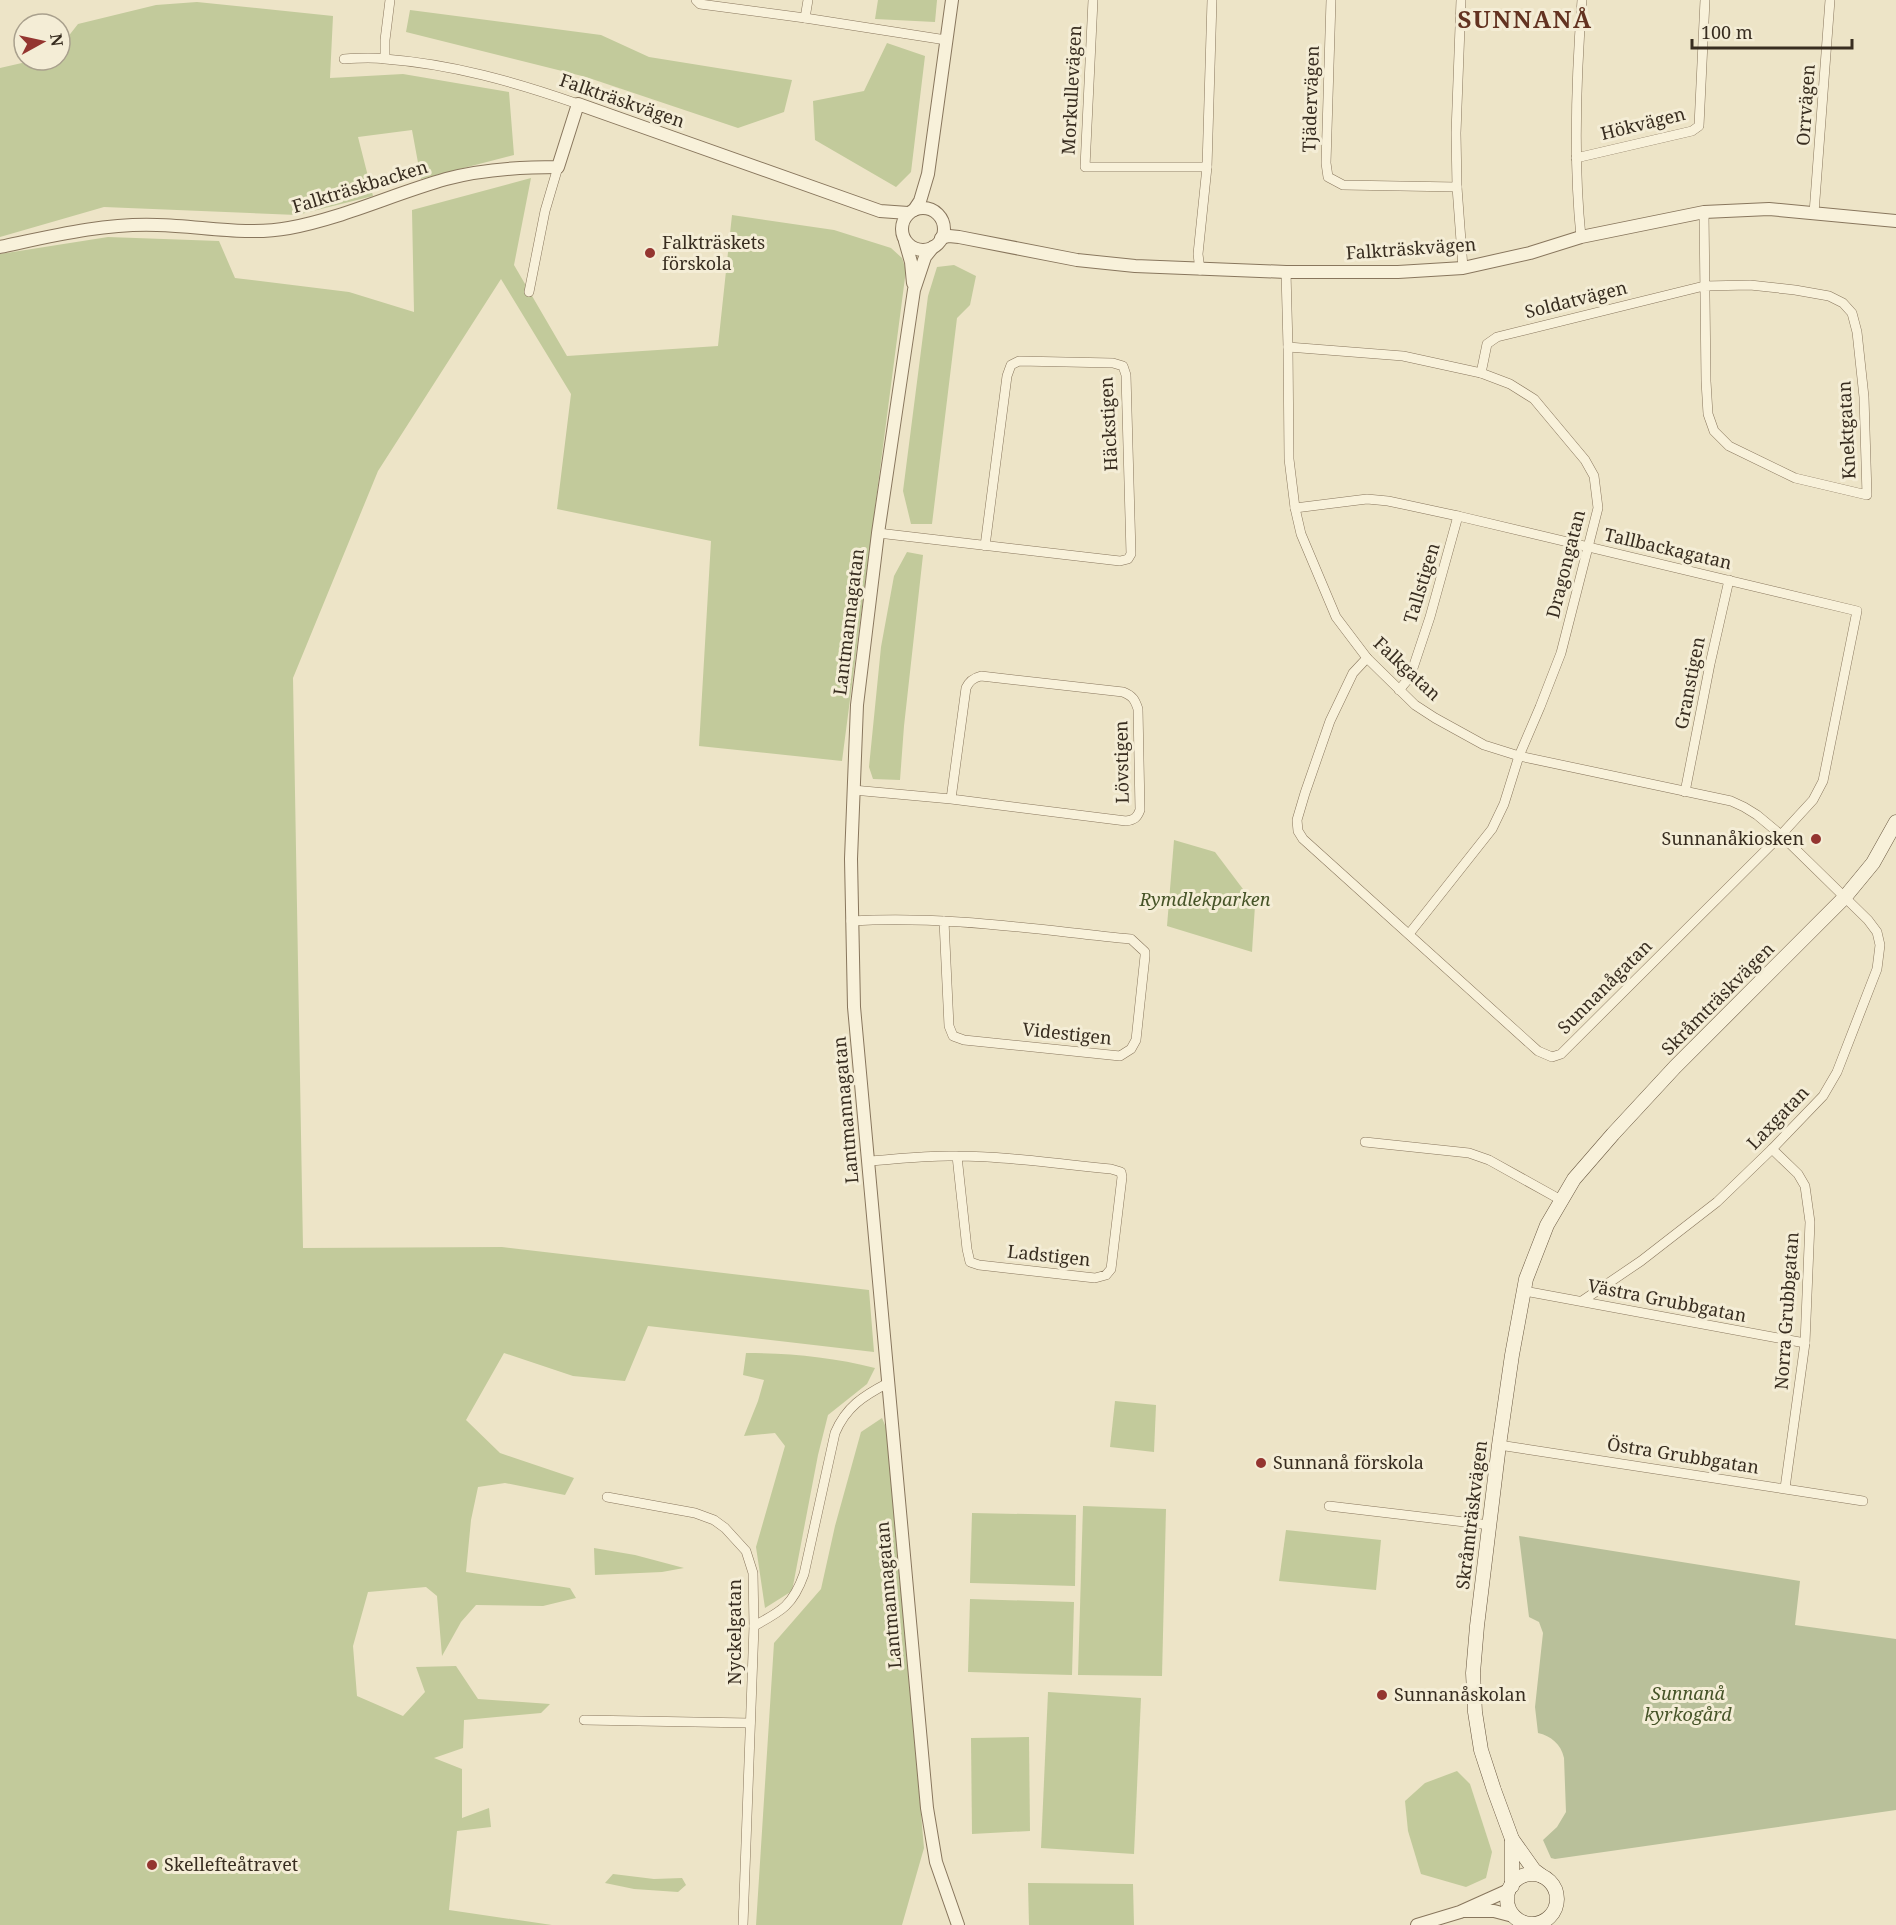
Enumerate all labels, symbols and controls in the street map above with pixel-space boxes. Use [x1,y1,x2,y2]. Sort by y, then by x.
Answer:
district label: SUNNANÅ [1457,2,1593,35]
north arrow [12,12,72,72]
scale bar [1692,12,1852,50]
text: 100 m [1701,20,1753,44]
street label: Morkullevägen [1056,24,1086,155]
text: N [45,32,69,48]
street label: Tjädervägen [1296,45,1324,153]
street label: Orrvägen [1790,63,1820,147]
street label: Falkträskvägen [557,67,688,133]
street label: Hökvägen [1598,101,1688,145]
street label: Falkträskbacken [289,154,431,218]
place label: Falkträskets förskola [662,230,765,275]
street label: Falkträskvägen [1345,231,1477,265]
marker: Falkträskets förskola [643,246,657,260]
street label: Soldatvägen [1522,275,1630,323]
street label: Häckstigen [1094,376,1122,472]
street label: Knektgatan [1831,380,1861,480]
street label: Dragongatan [1540,507,1590,620]
street label: Tallbackagatan [1602,522,1735,574]
street label: Tallstigen [1397,539,1445,626]
street label: Lantmannagatan [827,547,869,697]
street label: Falkgatan [1369,631,1447,706]
street label: Granstigen [1668,634,1710,731]
street label: Lövstigen [1108,720,1134,804]
place label: Sunnanåkiosken [1661,826,1804,850]
marker: Sunnanåkiosken [1809,832,1823,846]
park label: Rymdlekparken [1138,887,1271,911]
street label: Sunnanågatan [1552,934,1657,1039]
street label: Skråmträskvägen [1656,936,1779,1060]
street label: Videstigen [1021,1016,1113,1050]
street label: Lantmannagatan [827,1035,863,1185]
street label: Laxgatan [1741,1080,1814,1154]
street label: Norra Grubbgatan [1769,1231,1804,1391]
street label: Ladstigen [1006,1239,1092,1271]
street label: Västra Grubbgatan [1586,1273,1749,1327]
street label: Östra Grubbgatan [1605,1431,1761,1479]
street label: Skråmträskvägen [1450,1438,1492,1591]
place label: Sunnanå förskola [1273,1450,1424,1474]
marker: Sunnanå förskola [1254,1456,1268,1470]
street label: Lantmannagatan [870,1520,906,1670]
street label: Nyckelgatan [722,1579,746,1685]
park label: Sunnanå kyrkogård [1644,1681,1732,1726]
place label: Sunnanåskolan [1394,1682,1527,1706]
marker: Sunnanåskolan [1375,1688,1389,1702]
place label: Skellefteåtravet [164,1852,298,1876]
marker: Skellefteåtravet [145,1858,159,1872]

